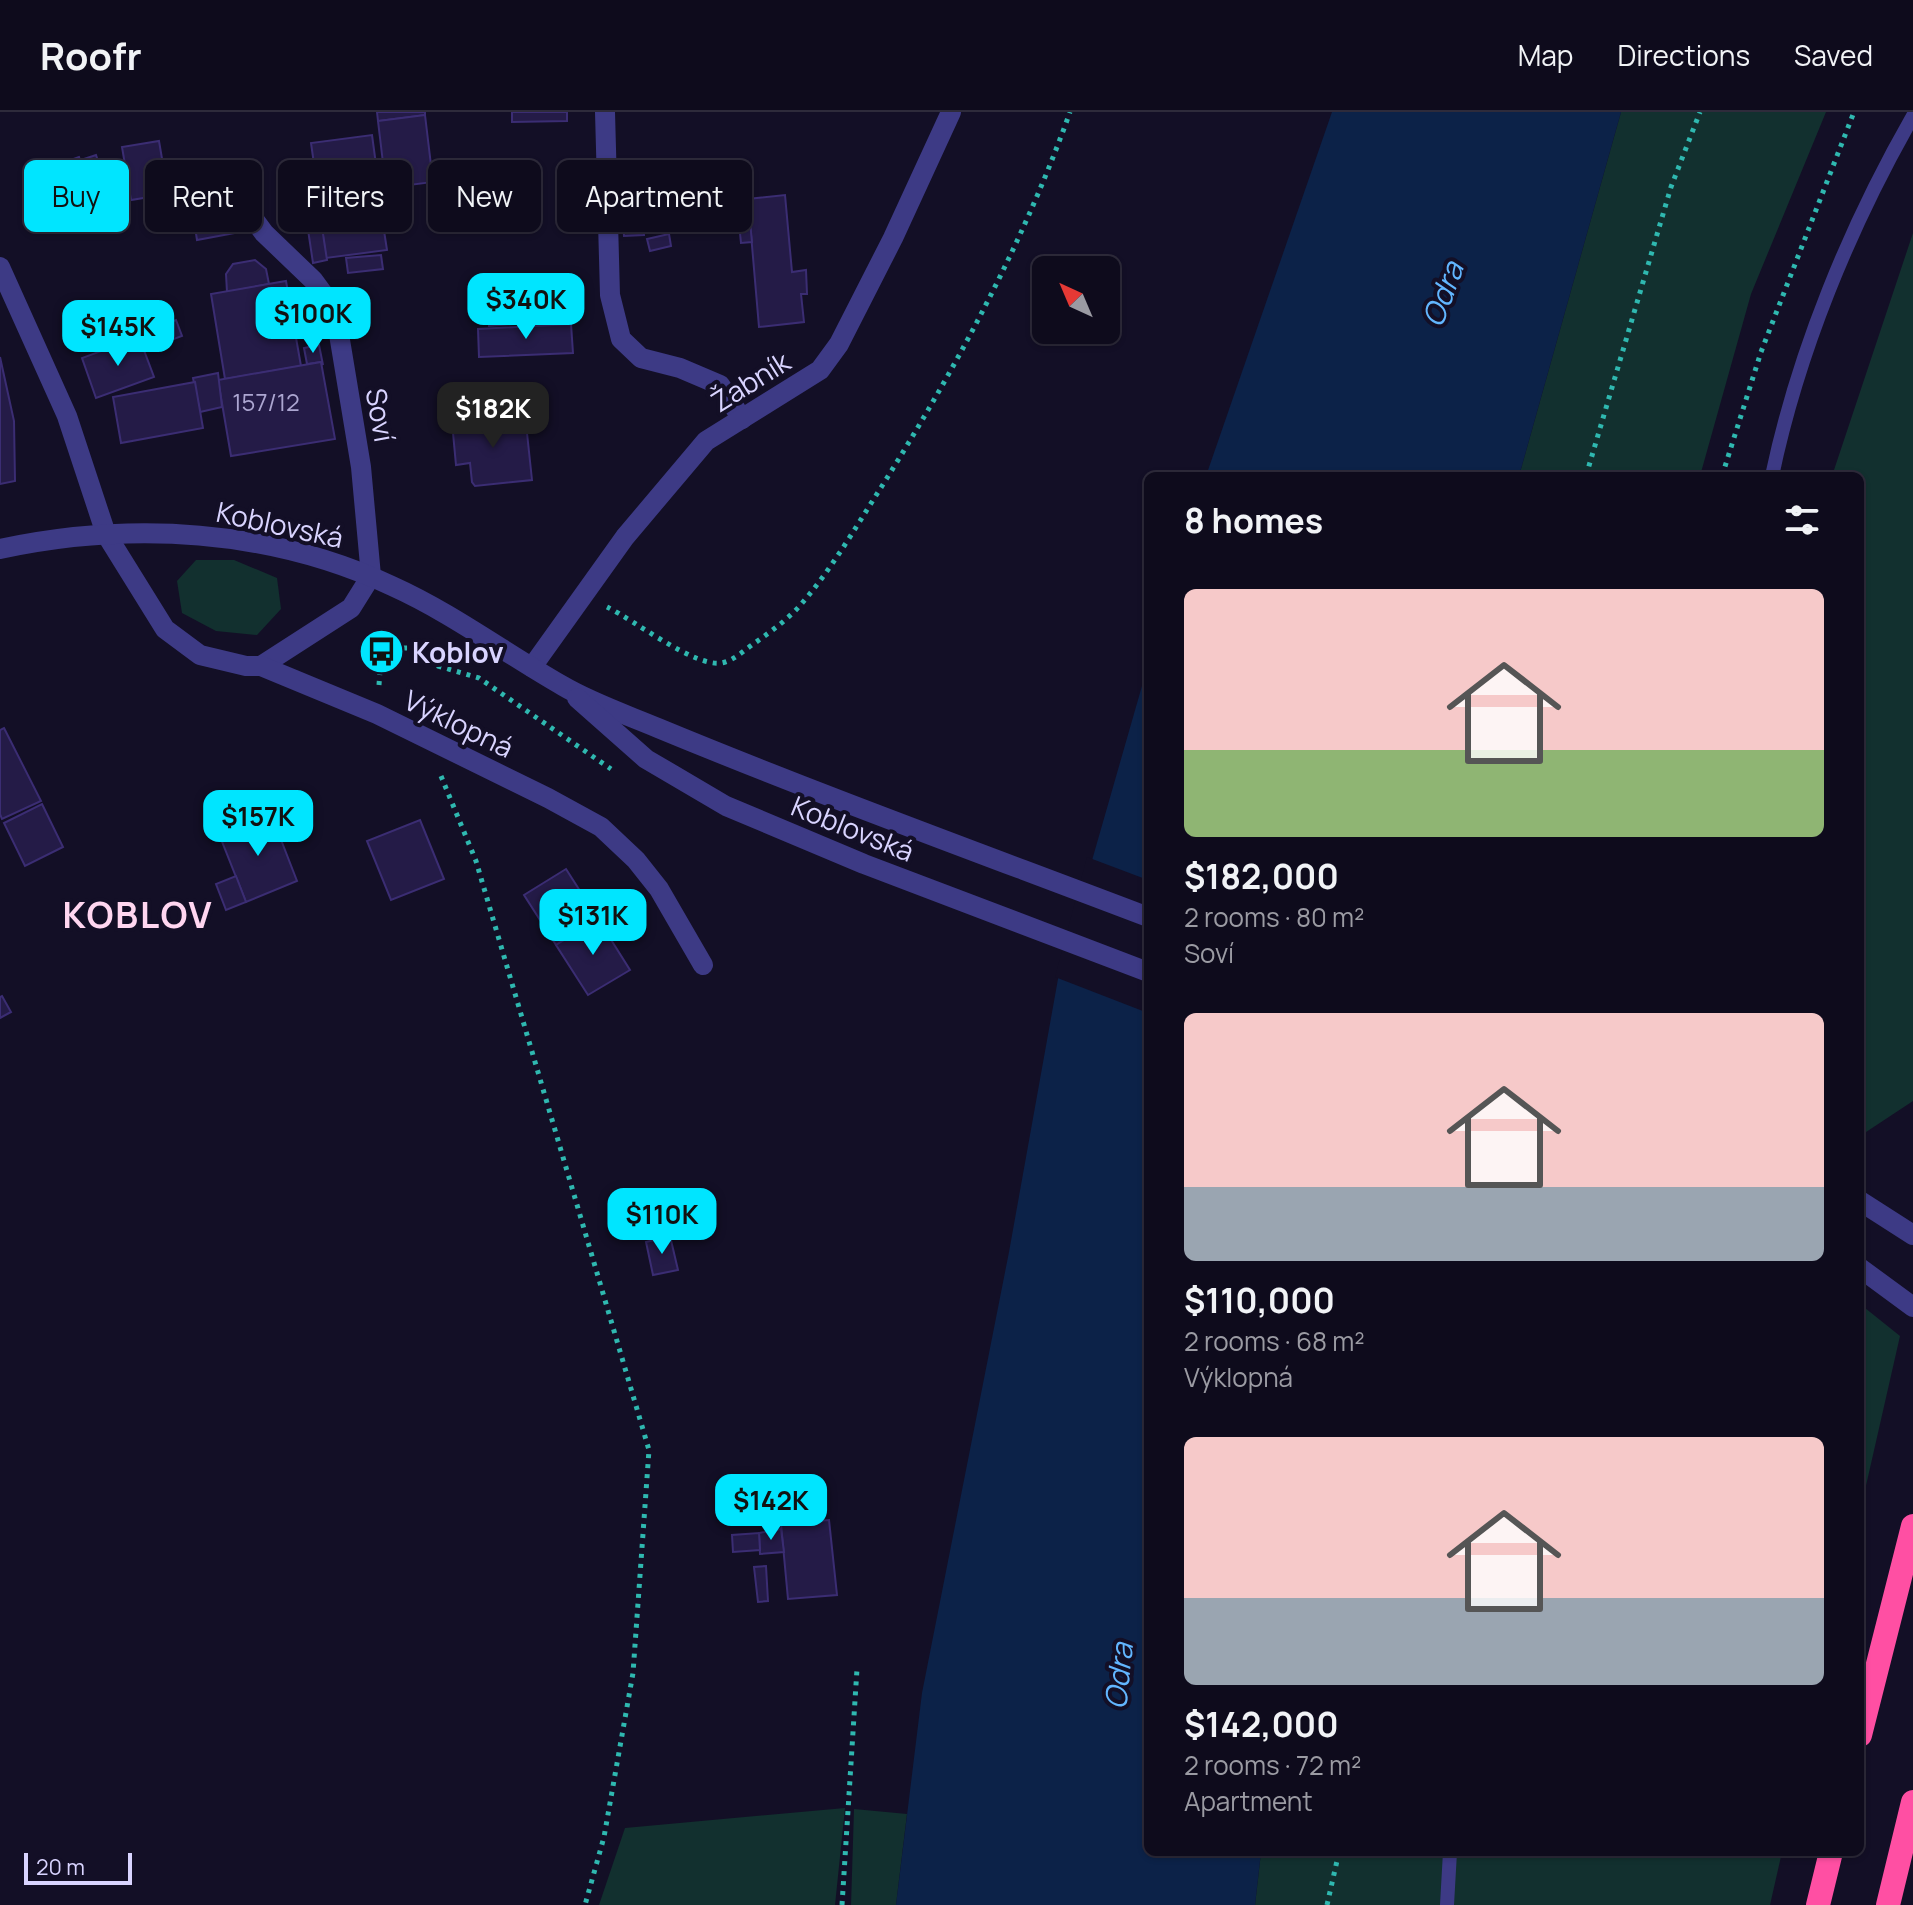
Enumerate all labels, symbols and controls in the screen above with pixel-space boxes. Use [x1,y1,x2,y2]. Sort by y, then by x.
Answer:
text: Roofr [40,29,142,81]
text: Map [1518,36,1573,74]
text: Directions [1617,36,1750,74]
text: Saved [1794,36,1873,74]
chip: Buy [24,160,129,232]
chip: Rent [145,160,262,232]
chip: Filters [278,160,412,232]
chip: New [428,160,541,232]
chip: Apartment [557,160,752,232]
water label: Odra [1411,255,1473,332]
north arrow [1032,256,1120,344]
map controls [1032,256,1120,344]
pin: $340K [470,273,582,341]
text: $340K [485,281,567,317]
pin: $100K [257,287,369,355]
text: $100K [274,295,352,331]
pin: $145K [62,300,174,368]
text: $145K [80,308,156,344]
street label: Žabník [703,341,798,420]
pin: $182K [437,382,549,450]
house number: 157/12 [232,385,300,418]
street label: Soví [358,385,404,445]
text: $182K [455,390,531,426]
street label: Koblovská [213,492,347,556]
text: 8 homes [1184,497,1323,543]
icon: filters [1780,498,1824,542]
bus stop icon: Koblov [357,628,405,676]
place label: Koblov [412,633,504,671]
icon: home [1432,641,1576,785]
street label: Výklopná [398,680,520,766]
street label: Koblovská [786,786,920,870]
pin: $157K [202,790,314,858]
text: $157K [221,798,295,834]
text: $182,000 [1184,853,1339,899]
pin: $131K [537,889,649,957]
district label: KOBLOV [62,890,214,939]
text: $131K [557,897,629,933]
text: 2 rooms · 80 m² [1184,899,1364,935]
text: Soví [1184,935,1234,971]
icon: home [1432,1065,1576,1209]
pin: $110K [606,1188,718,1256]
text: $110K [625,1196,699,1232]
text: $110,000 [1184,1277,1335,1323]
text: 2 rooms · 68 m² [1184,1323,1365,1359]
text: Výklopná [1184,1359,1293,1395]
pin: $142K [715,1474,827,1542]
text: $142K [733,1482,809,1518]
icon: home [1432,1489,1576,1633]
water label: Odra [1094,1640,1142,1711]
text: $142,000 [1184,1701,1339,1747]
text: 2 rooms · 72 m² [1184,1747,1361,1783]
text: Apartment [1184,1783,1313,1819]
scale bar [24,1849,132,1885]
text: 20 m [36,1852,85,1882]

